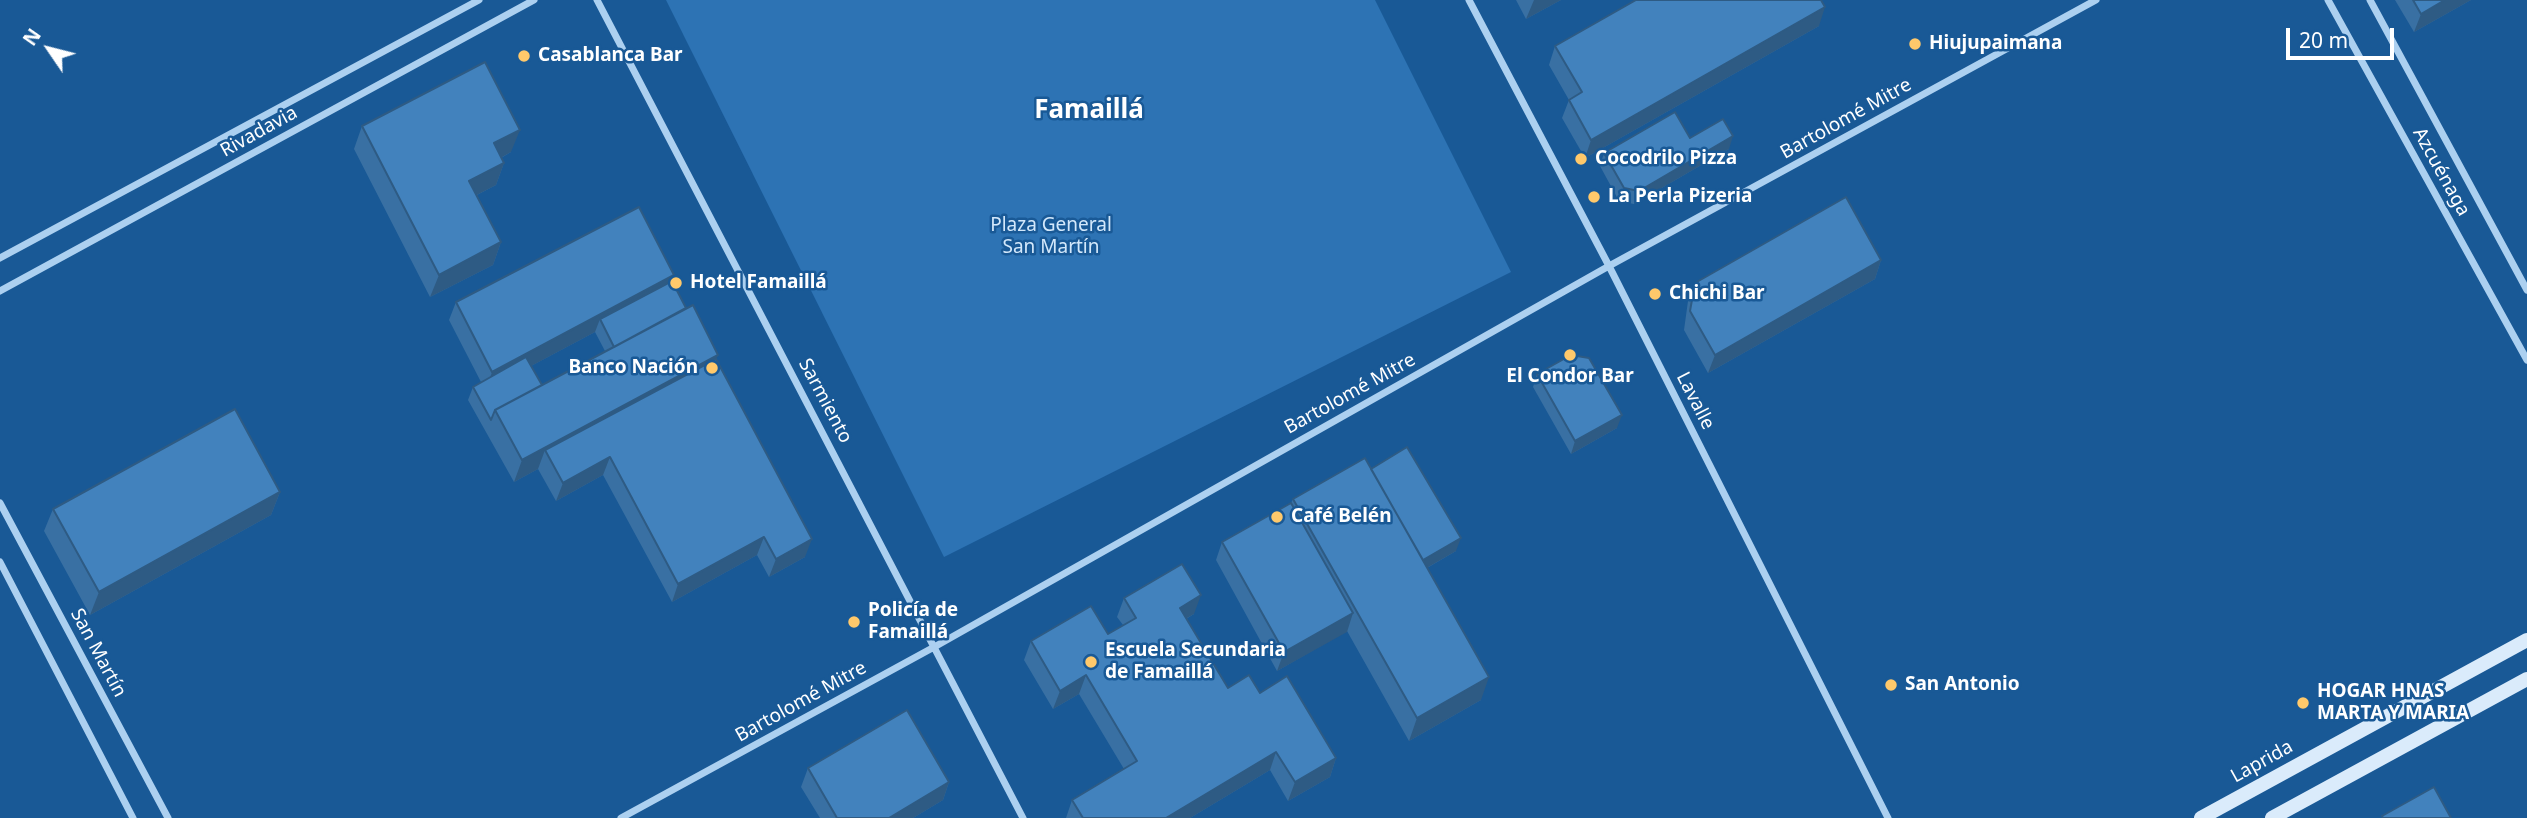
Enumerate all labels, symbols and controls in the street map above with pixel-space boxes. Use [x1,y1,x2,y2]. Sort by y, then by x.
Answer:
north arrow [14,14,84,84]
scale bar [2289,14,2398,58]
text: N [17,23,47,51]
text: 20 m [2299,26,2348,54]
place label: Hiujupaimana [1929,33,2062,55]
marker: Hiujupaimana [1907,36,1923,52]
place label: Casablanca Bar [538,45,683,67]
marker: Casablanca Bar [516,48,532,64]
street label: Bartolomé Mitre [1777,74,1915,164]
district label: Famaillá [1034,95,1144,127]
street label: Rivadavia [216,102,302,162]
street label: Azcuénaga [2407,124,2475,220]
place label: Cocodrilo Pizza [1595,148,1737,170]
marker: Cocodrilo Pizza [1573,151,1589,167]
place label: La Perla Pizeria [1608,186,1752,208]
marker: La Perla Pizeria [1586,189,1602,205]
park label: Plaza General San Martín [990,215,1112,259]
place label: Hotel Famaillá [690,272,827,294]
marker: Hotel Famaillá [668,275,684,291]
place label: Chichi Bar [1669,283,1765,305]
marker: Chichi Bar [1647,286,1663,302]
marker: El Condor Bar [1562,347,1578,363]
street label: Bartolomé Mitre [1281,349,1419,439]
street label: Sarmiento [793,355,857,447]
place label: Banco Nación [568,357,698,379]
marker: Banco Nación [704,360,720,376]
place label: El Condor Bar [1506,366,1634,388]
street label: Lavalle [1671,368,1719,434]
place label: Café Belén [1291,506,1392,528]
marker: Café Belén [1269,509,1285,525]
place label: Policía de Famaillá [868,600,958,644]
street label: San Martín [65,605,131,701]
marker: Policía de Famaillá [846,614,862,630]
place label: Escuela Secundaria de Famaillá [1105,640,1286,684]
marker: Escuela Secundaria de Famaillá [1083,654,1099,670]
street label: Bartolomé Mitre [732,657,870,747]
place label: San Antonio [1905,674,2020,696]
marker: San Antonio [1883,677,1899,693]
place label: HOGAR HNAS MARTA Y MARIA [2317,681,2469,725]
marker: HOGAR HNAS MARTA Y MARIA [2295,695,2311,711]
street label: Laprida [2227,736,2297,788]

